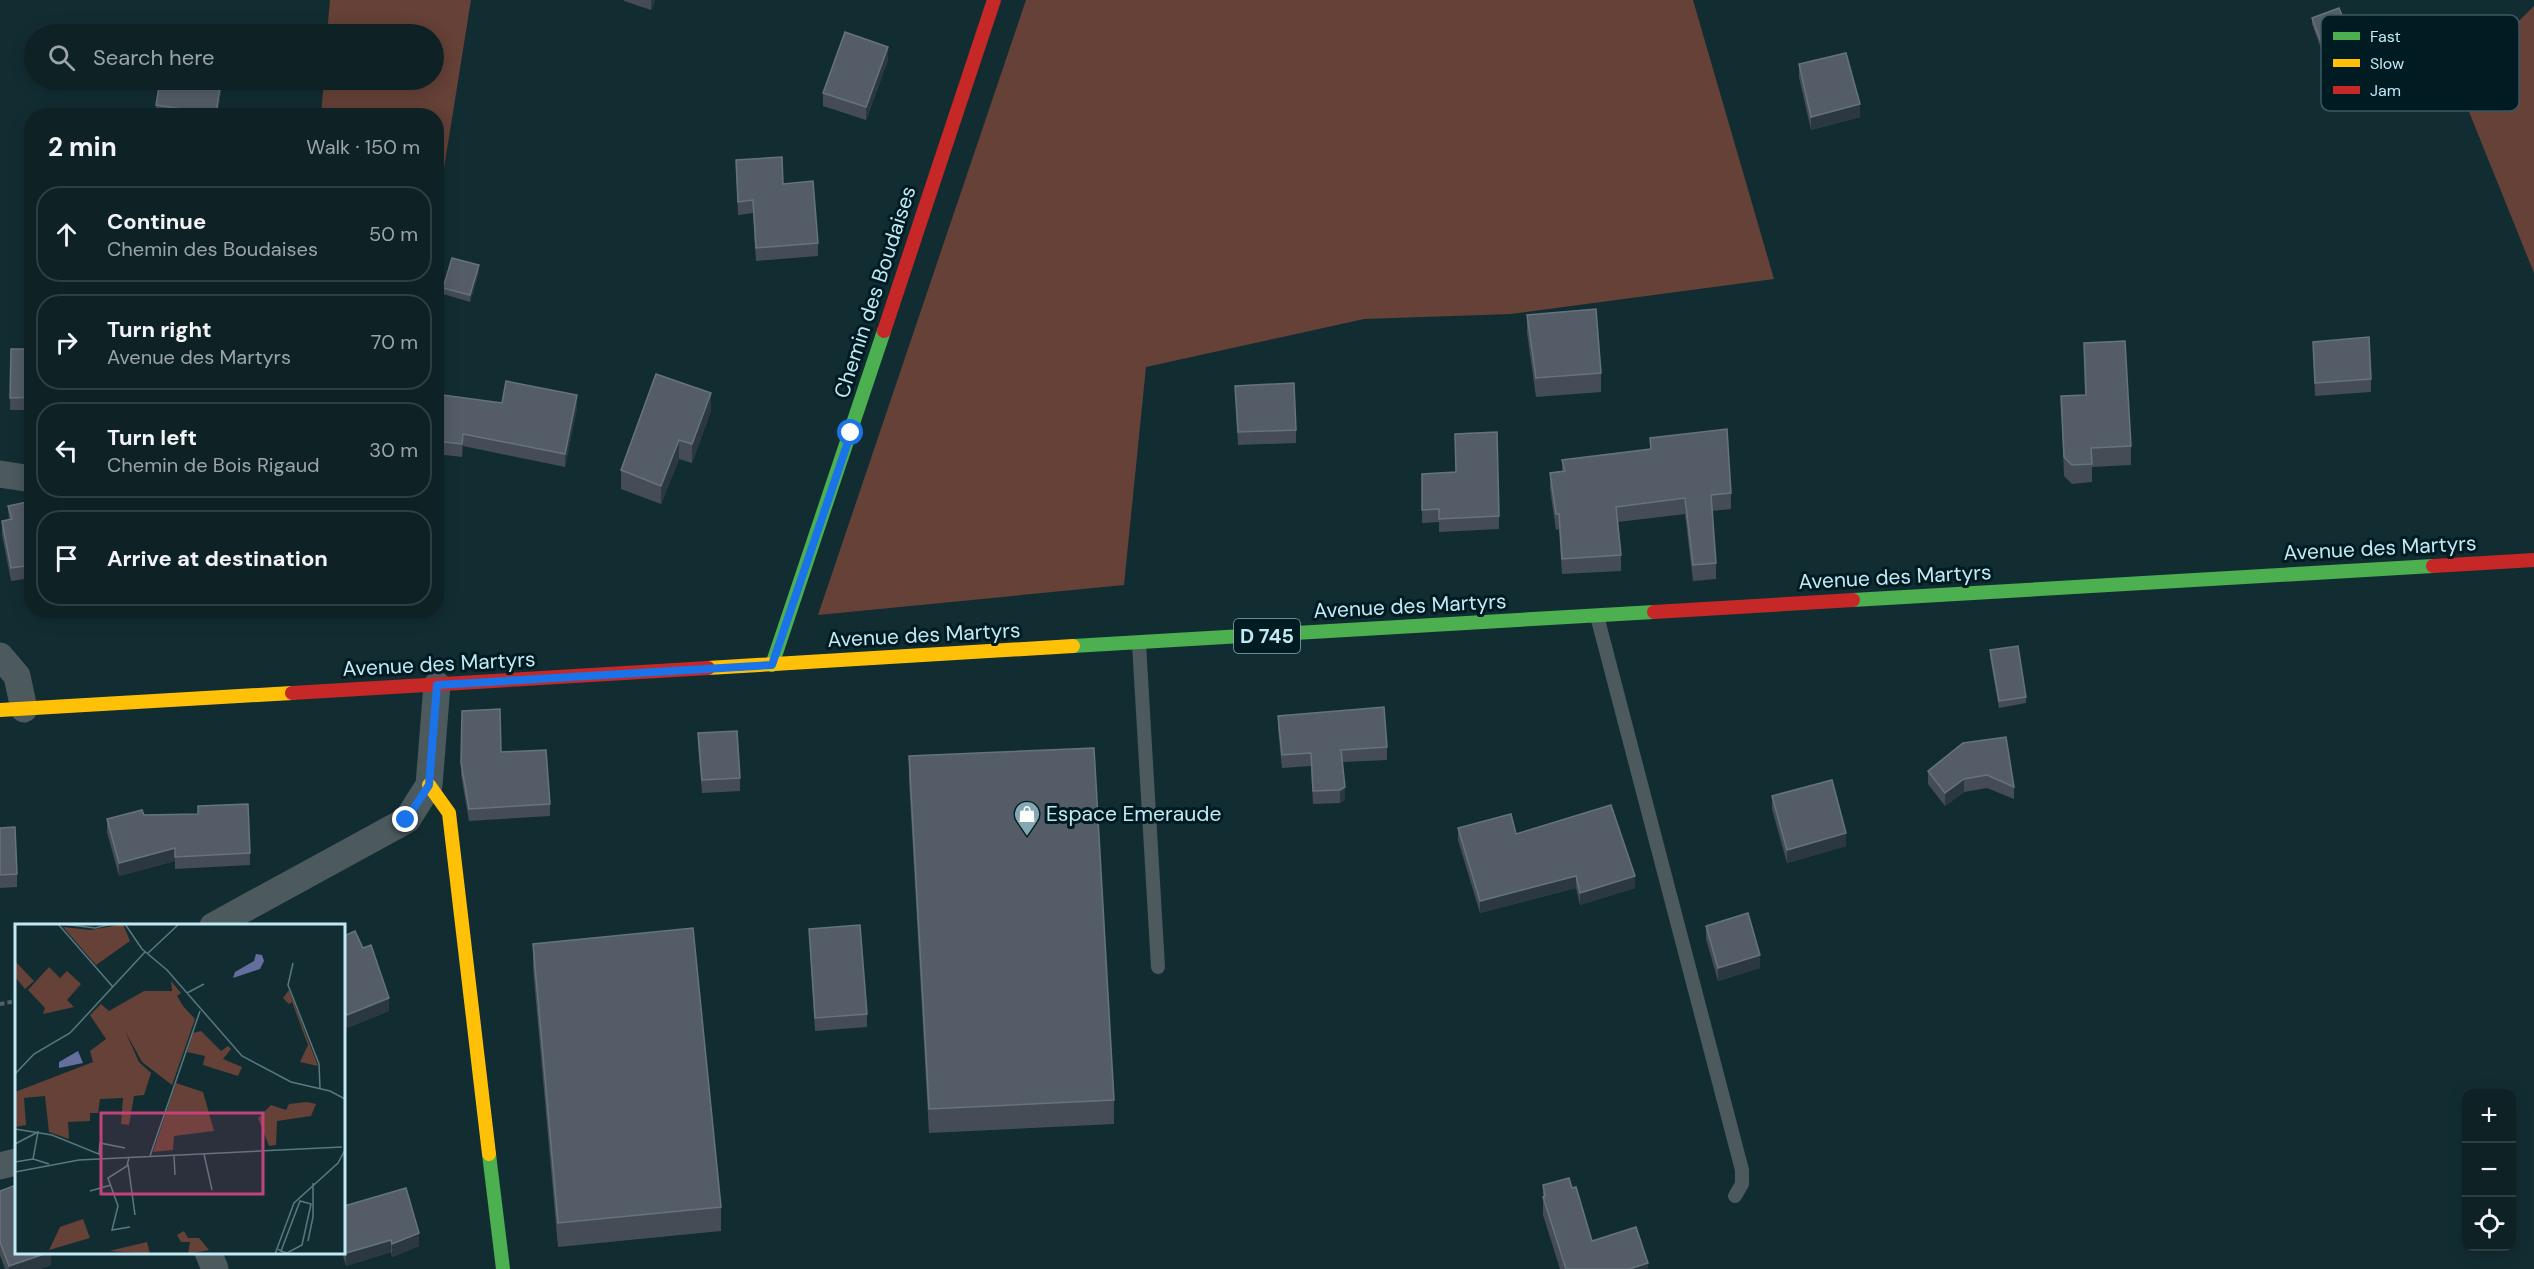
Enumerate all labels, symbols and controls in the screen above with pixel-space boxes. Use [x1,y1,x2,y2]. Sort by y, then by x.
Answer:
legend [2321,15,2519,111]
search box [24,24,444,90]
text: Fast [2370,26,2401,47]
icon: search [45,41,78,74]
text: Search here [93,43,214,72]
text: Slow [2370,53,2404,74]
text: Jam [2370,80,2401,101]
text: 2 min [48,130,117,164]
text: Walk · 150 m [306,134,420,160]
street label: Chemin des Boudaises [827,182,923,402]
text: Continue [107,207,206,236]
icon: ahead [50,218,83,251]
text: 50 m [369,221,418,247]
text: Chemin des Boudaises [107,236,318,262]
text: Turn right [107,315,212,344]
icon: right [50,326,83,359]
text: 70 m [371,329,418,355]
text: Avenue des Martyrs [107,344,291,370]
route start [837,419,863,445]
text: Turn left [107,423,197,452]
icon: left [50,434,83,467]
text: 30 m [369,437,418,463]
text: Chemin de Bois Rigaud [107,452,320,478]
street label: Avenue des Martyrs [2283,529,2477,567]
icon: arrive [50,542,83,575]
text: Arrive at destination [107,544,328,573]
street label: Avenue des Martyrs [1798,558,1992,596]
street label: Avenue des Martyrs [1313,587,1507,625]
street label: Avenue des Martyrs [827,616,1021,654]
road number: D 745 [1234,619,1300,653]
street label: Avenue des Martyrs [342,645,536,683]
shop icon: Espace Emeraude [1012,799,1042,837]
place label: Espace Emeraude [1046,800,1221,828]
route end [392,806,418,832]
inset map [15,924,345,1254]
map controls [2462,1089,2516,1251]
button: + [2462,1089,2516,1143]
button: − [2462,1143,2516,1197]
button: locate [2462,1197,2516,1251]

